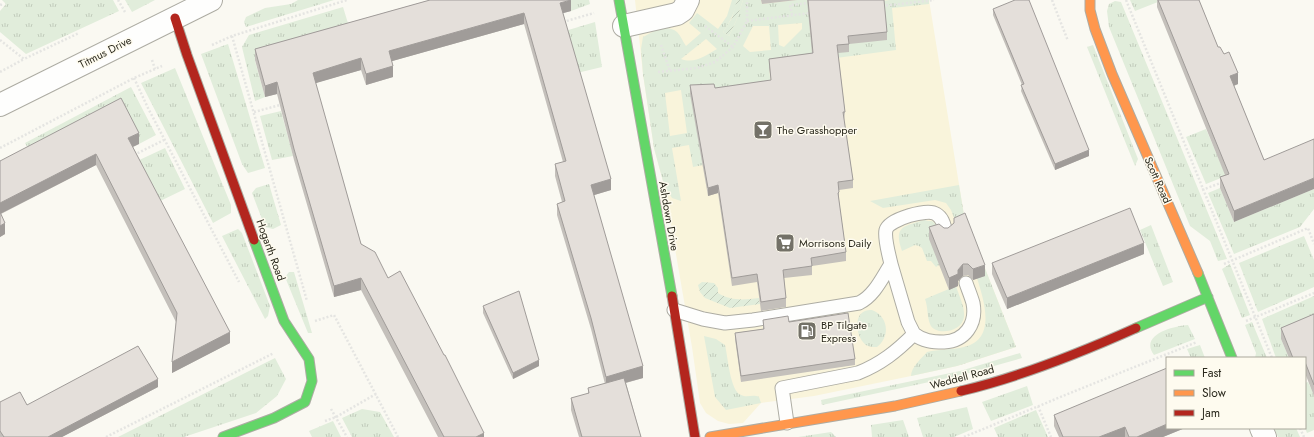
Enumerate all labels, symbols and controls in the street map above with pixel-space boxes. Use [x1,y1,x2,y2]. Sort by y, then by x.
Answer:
street label: Titmus Drive [76,32,134,72]
bar icon: The Grasshopper [752,119,774,141]
place label: The Grasshopper [777,122,857,138]
street label: Scott Road [1141,154,1175,206]
street label: Ashdown Drive [655,180,683,252]
street label: Hogarth Road [252,217,290,283]
supermarket icon: Morrisons Daily [774,232,796,254]
place label: Morrisons Daily [799,235,871,251]
place label: BP Tilgate Express [821,317,867,346]
fuel station icon: BP Tilgate Express [796,320,818,342]
legend [1166,357,1306,429]
street label: Weddell Road [928,361,996,393]
text: Fast [1202,364,1221,382]
text: Slow [1202,384,1227,402]
text: Jam [1200,404,1220,422]

